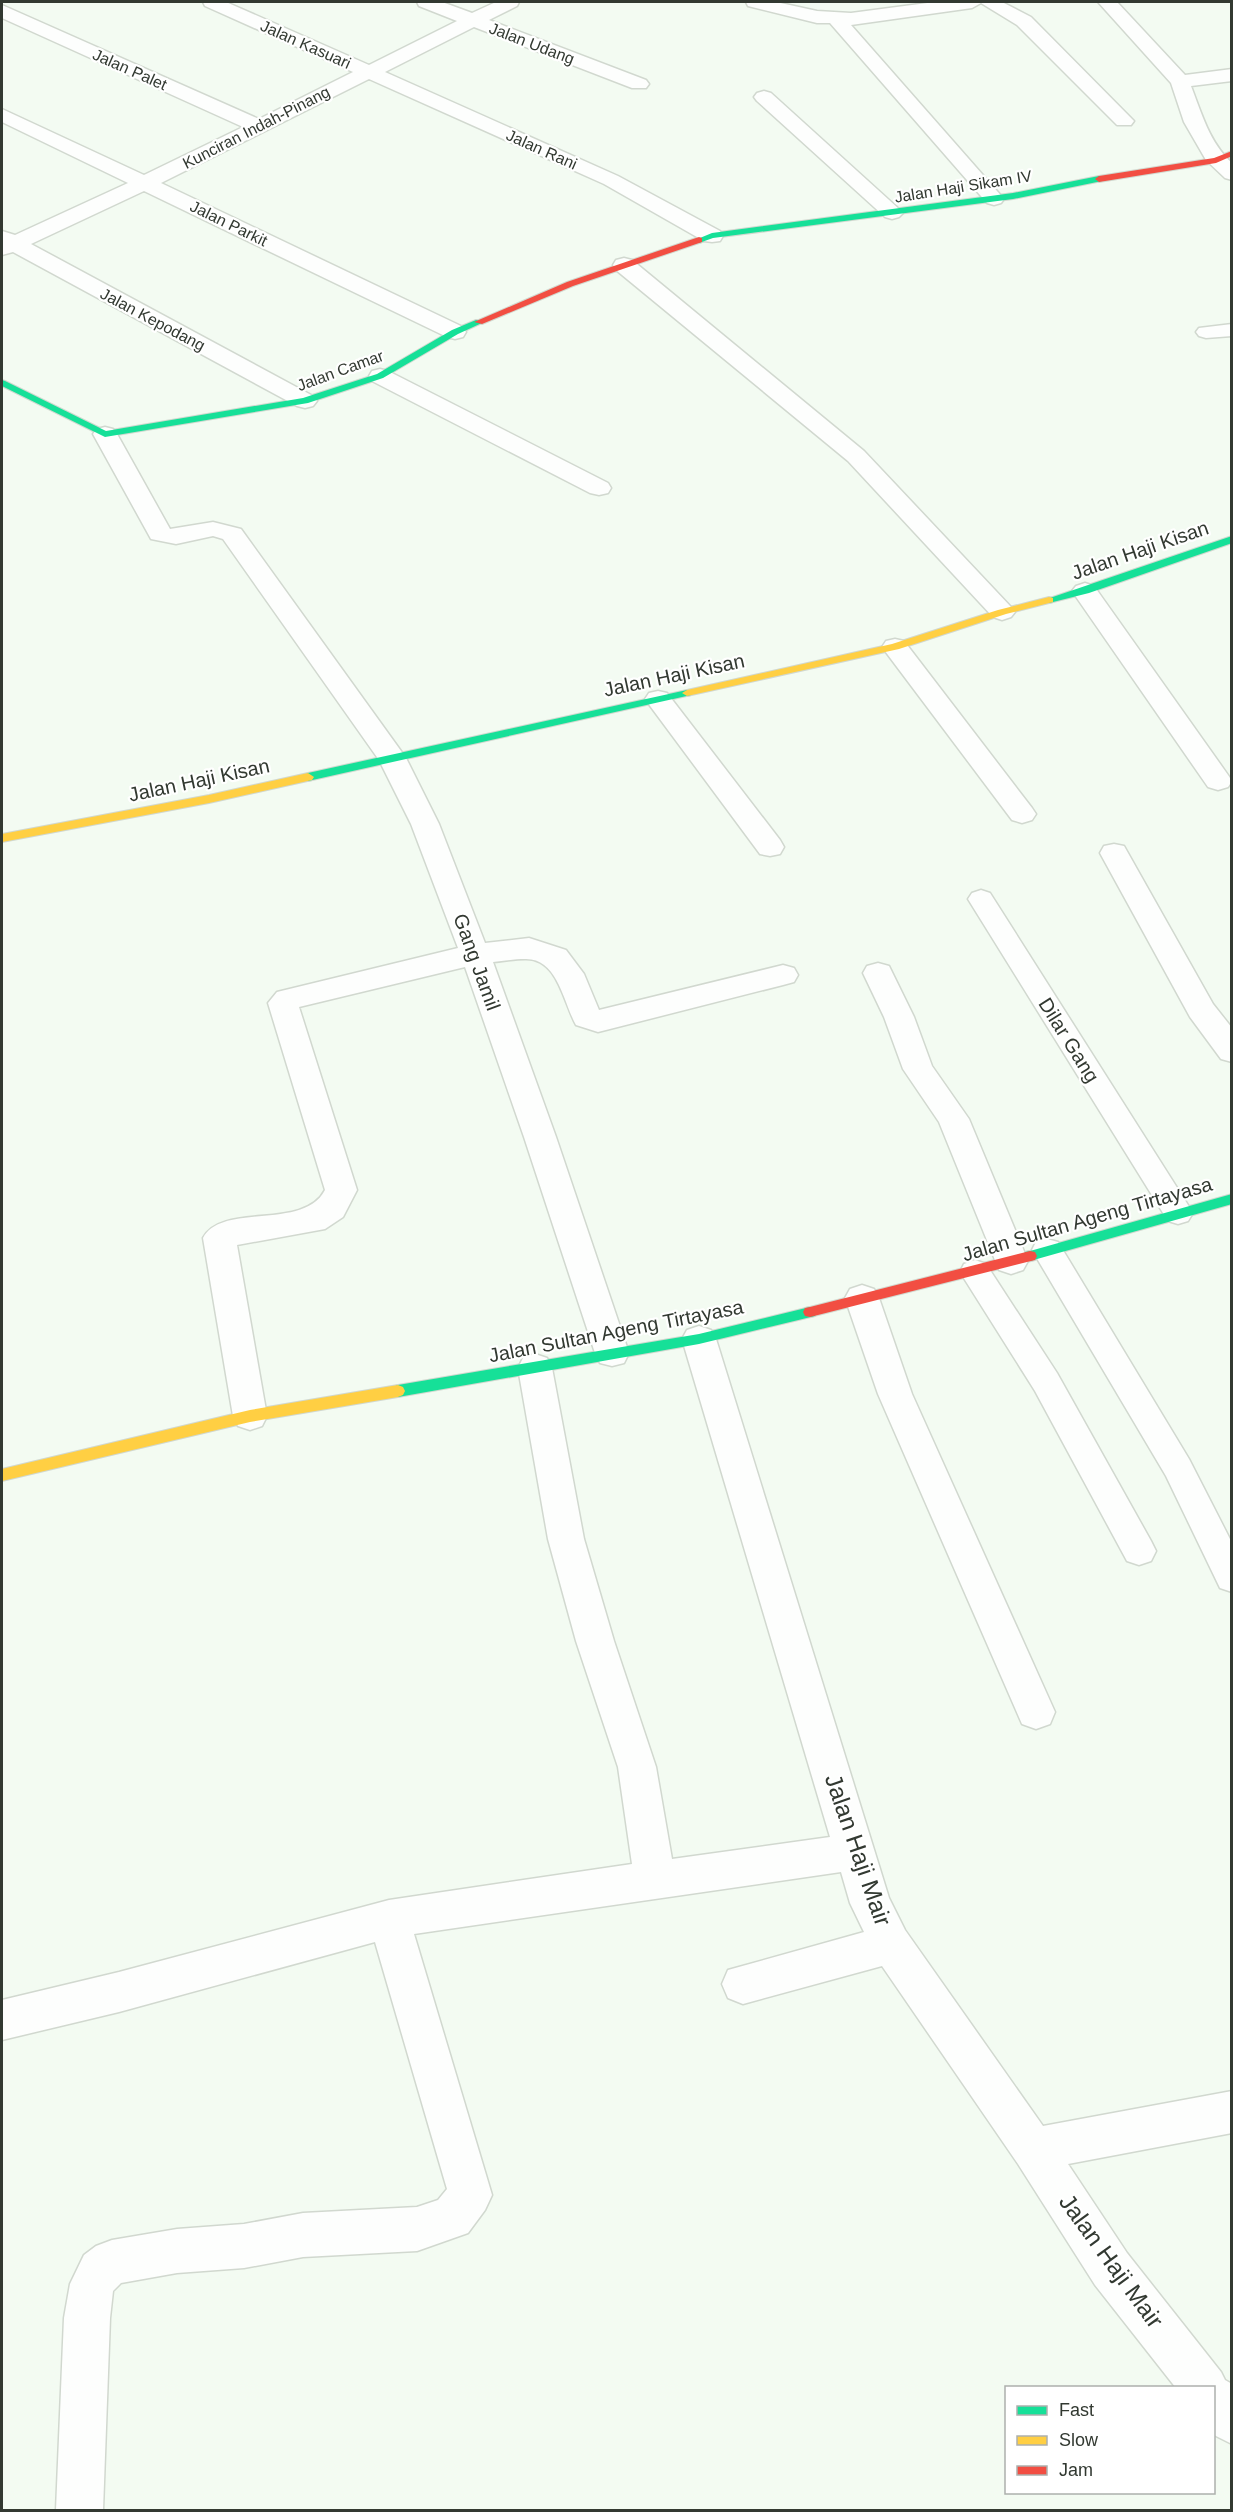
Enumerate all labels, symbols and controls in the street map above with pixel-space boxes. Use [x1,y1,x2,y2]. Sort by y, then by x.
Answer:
street label: Jalan Kasuari [258,17,354,72]
street label: Jalan Udang [487,19,577,68]
street label: Jalan Palet [90,46,170,94]
street label: Kunciran Indah-Pinang [180,83,333,172]
street label: Jalan Rani [504,126,580,173]
street label: Jalan Haji Sikam IV [893,167,1033,206]
street label: Jalan Parkit [187,197,271,250]
street label: Jalan Kepodang [98,285,208,354]
street label: Jalan Camar [295,347,386,394]
street label: Jalan Haji Kisan [1069,516,1211,584]
street label: Jalan Haji Kisan [602,649,746,701]
street label: Jalan Haji Kisan [127,754,271,806]
street label: Gang Jamil [449,911,505,1013]
street label: Dilar Gang [1034,994,1104,1086]
street label: Jalan Sultan Ageng Tirtayasa [959,1172,1215,1265]
street label: Jalan Sultan Ageng Tirtayasa [487,1295,746,1367]
street label: Jalan Haji Mair [820,1770,897,1929]
street label: Jalan Haji Mair [1054,2189,1169,2333]
legend [1005,2386,1215,2494]
text: Fast [1059,2400,1094,2420]
text: Slow [1059,2430,1099,2450]
text: Jam [1059,2460,1093,2480]

